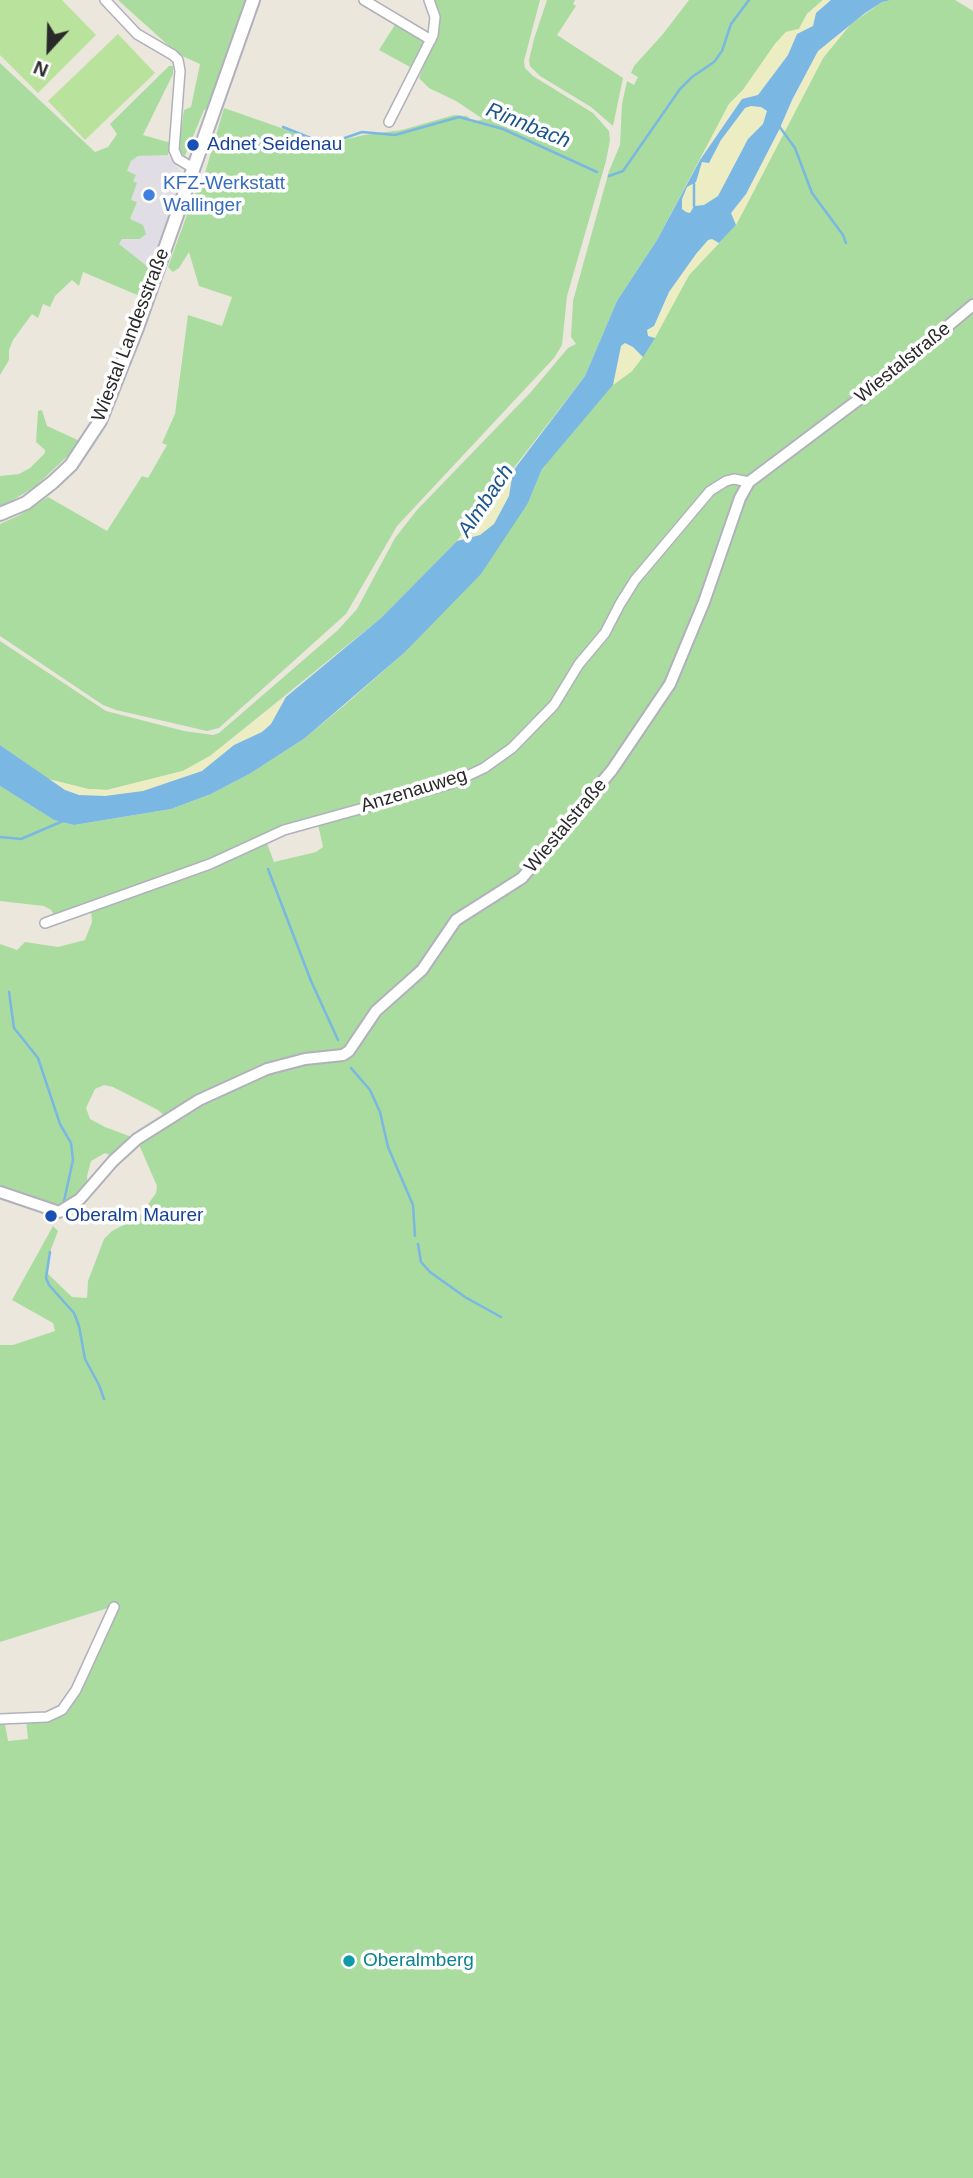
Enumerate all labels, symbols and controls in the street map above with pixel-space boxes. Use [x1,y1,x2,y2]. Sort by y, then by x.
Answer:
north arrow [14,14,84,84]
text: N [31,57,51,81]
water label: Rinnbach [482,98,574,154]
place label: Adnet Seidenau [207,134,342,156]
marker: Adnet Seidenau [185,137,201,153]
place label: KFZ-Werkstatt Wallinger [163,173,285,217]
marker: KFZ-Werkstatt Wallinger [141,187,157,203]
street label: Wiestal Landesstraße [87,245,175,425]
street label: Wiestalstraße [851,318,955,408]
water label: Almbach [453,460,519,542]
street label: Anzenauweg [358,764,470,818]
street label: Wiestalstraße [520,774,612,878]
place label: Oberalm Maurer [65,1205,203,1227]
marker: Oberalm Maurer [43,1208,59,1224]
place label: Oberalmberg [363,1950,474,1972]
marker: Oberalmberg [341,1953,357,1969]

